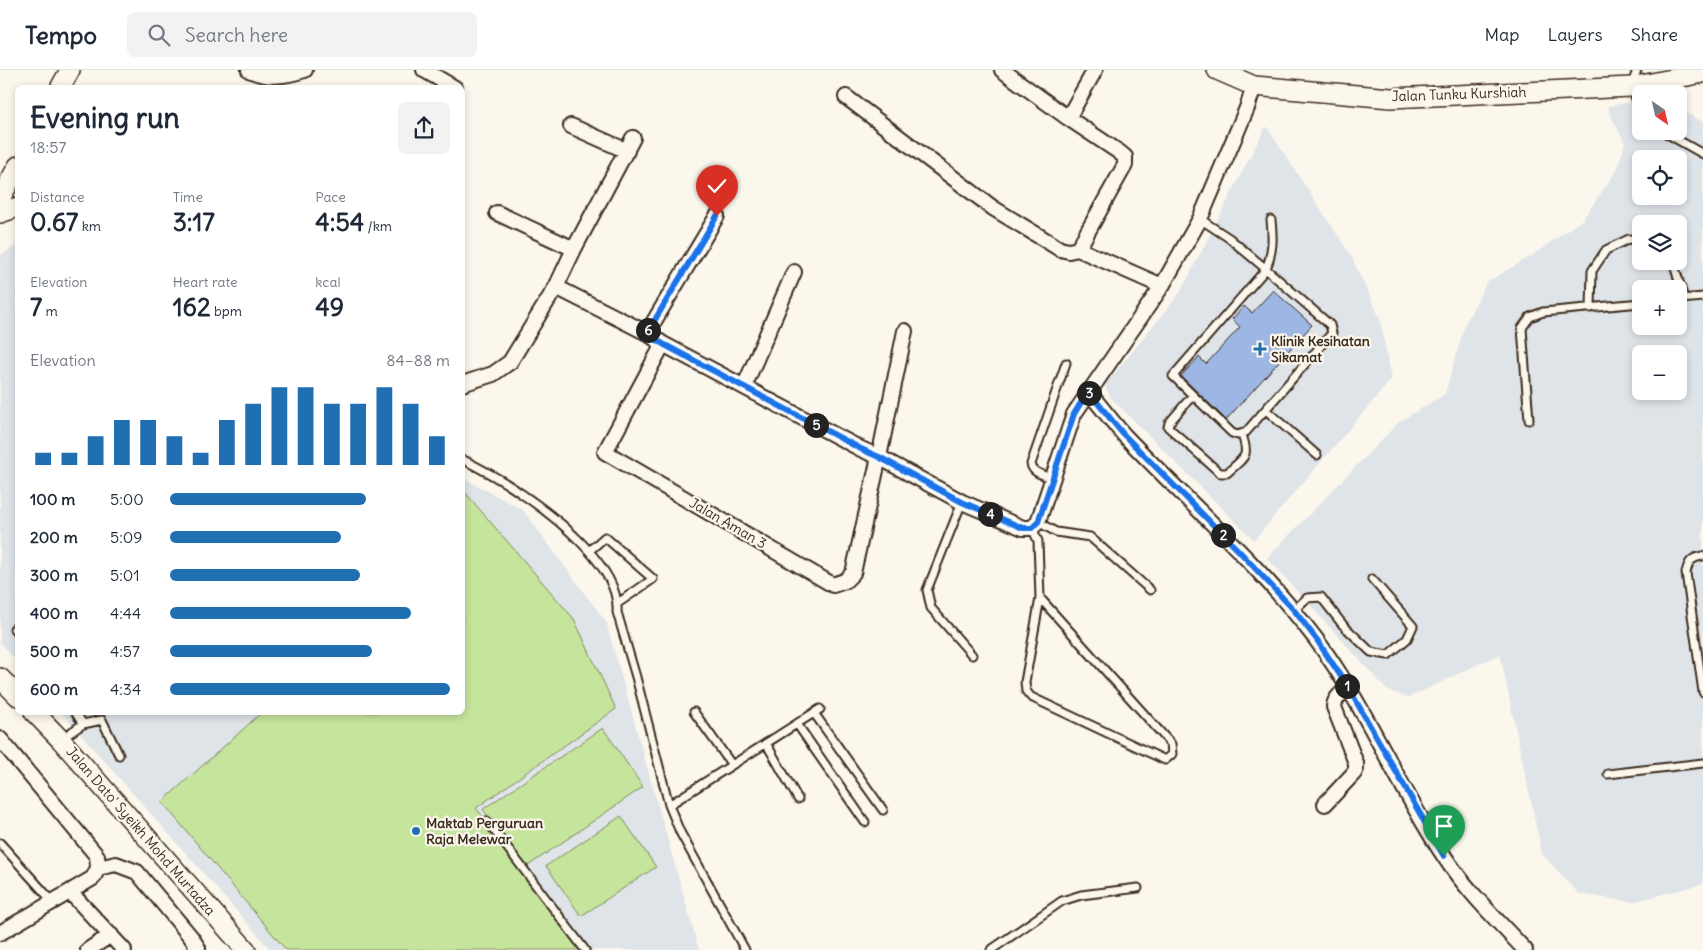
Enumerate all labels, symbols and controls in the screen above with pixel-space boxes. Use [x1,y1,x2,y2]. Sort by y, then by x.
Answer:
search box [127,12,477,57]
text: Tempo [25,20,97,50]
icon: search [145,21,173,49]
text: Search here [185,23,288,47]
text: Map [1484,23,1519,46]
text: Layers [1547,23,1603,46]
text: Share [1631,23,1678,46]
street label: Jalan Tunku Kurshiah [1391,83,1527,105]
north arrow [1632,85,1688,140]
map controls [1632,85,1687,400]
text: Evening run [30,100,180,136]
button: share [398,102,450,154]
text: 18:57 [30,137,66,157]
button: locate [1632,150,1687,205]
pin [696,165,738,216]
icon: check [703,172,731,200]
text: Distance [30,188,85,206]
text: Time [173,188,203,206]
text: Pace [315,188,346,206]
text: 0.67 [30,206,78,238]
text: 3:17 [173,206,215,238]
text: 4:54 [315,206,364,238]
button: layers [1632,215,1687,270]
text: km [78,217,101,235]
text: /km [364,217,392,235]
text: Elevation [30,273,87,291]
text: Heart rate [173,273,238,291]
text: kcal [315,273,341,291]
button: + [1632,280,1687,335]
text: 7 [30,291,42,323]
text: 162 [173,291,211,323]
text: 49 [315,291,344,323]
text: m [42,302,58,320]
text: bpm [211,302,242,320]
pin: 6 [636,318,660,342]
text: 6 [644,321,653,339]
place label: Klinik Kesihatan Sikamat [1271,332,1370,366]
marker: Klinik Kesihatan Sikamat [1253,342,1267,356]
button: − [1632,345,1687,400]
text: Elevation [30,350,96,370]
text: 84–88 m [386,350,450,370]
pin: 3 [1076,380,1102,406]
text: 3 [1086,384,1093,402]
pin: 5 [804,412,828,438]
text: 5 [812,416,821,434]
text: 100 m [30,489,75,509]
text: 5:00 [110,489,144,509]
street label: Jalan Aman 3 [686,494,770,552]
pin: 4 [978,502,1002,526]
text: 4 [986,505,995,523]
pin: 2 [1210,522,1236,548]
text: 2 [1220,526,1227,544]
text: 200 m [30,527,78,547]
text: 5:09 [110,527,143,547]
text: 300 m [30,565,78,585]
text: 5:01 [110,565,140,585]
text: 400 m [30,603,78,623]
text: 4:44 [110,603,141,623]
text: 500 m [30,641,78,661]
text: 4:57 [110,641,140,661]
pin: 1 [1334,674,1360,698]
text: 1 [1345,677,1350,695]
text: 600 m [30,679,78,699]
text: 4:34 [110,679,141,699]
street label: Jalan Dato' Syeikh Mohd Murtadza [63,743,219,919]
pin [1423,805,1465,856]
icon: arrive [1430,812,1458,840]
place label: Maktab Perguruan Raja Melewar [426,814,543,848]
marker: Maktab Perguruan Raja Melewar [410,825,422,837]

